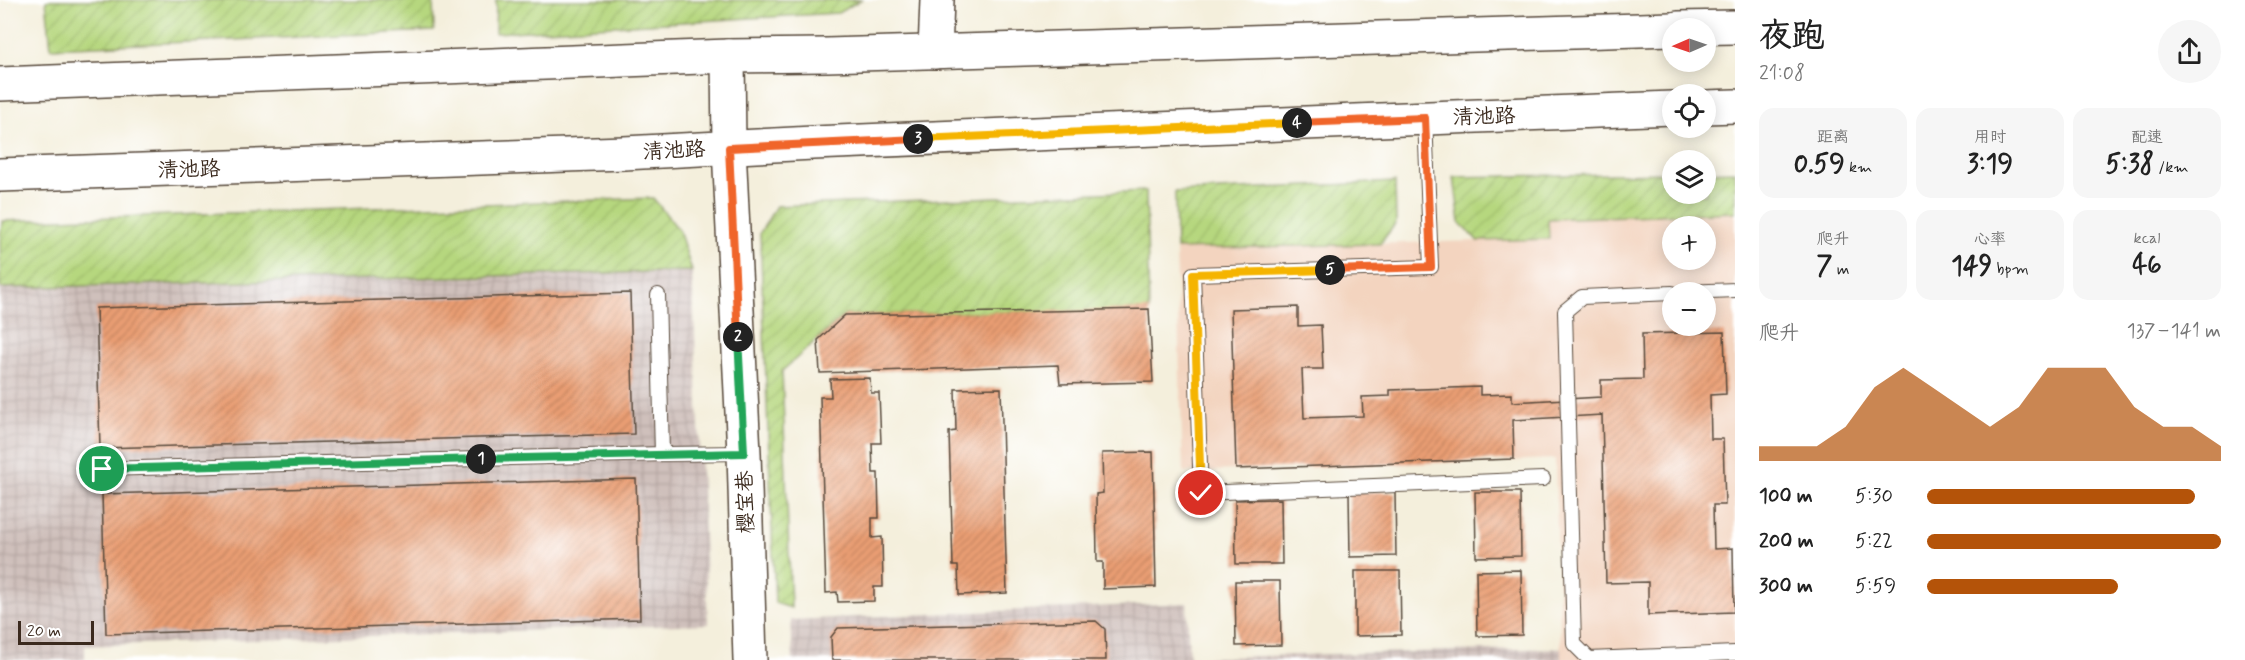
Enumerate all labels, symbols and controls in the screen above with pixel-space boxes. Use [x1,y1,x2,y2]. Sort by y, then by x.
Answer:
text: 夜跑 [1759,15,1825,59]
north arrow [1662,18,1716,72]
map controls [1662,18,1716,336]
button: share [2158,20,2221,83]
text: 21:08 [1759,60,1805,87]
button: locate [1662,84,1716,138]
street label: 清池路 [1452,102,1516,132]
pin: 4 [1282,108,1312,138]
text: 4 [1292,112,1302,133]
pin: 3 [903,124,933,154]
text: 距离 [1817,127,1849,148]
text: 用时 [1974,127,2006,148]
text: 配速 [2131,127,2163,148]
text: 3 [914,128,922,149]
street label: 清池路 [642,135,706,167]
text: 0.59 [1794,148,1845,182]
text: 3:19 [1967,148,2013,182]
text: 5:38 [2105,148,2154,182]
button: layers [1662,150,1716,204]
street label: 清池路 [157,155,221,185]
text: km [1845,157,1872,178]
text: /km [2154,157,2189,178]
button: + [1662,216,1716,270]
text: kcal [2134,228,2160,249]
text: 爬升 [1817,229,1849,250]
text: 心率 [1974,229,2006,250]
text: 46 [2132,249,2162,283]
text: 7 [1817,250,1832,284]
text: 149 [1951,250,1992,284]
pin: 5 [1315,255,1345,285]
text: 5 [1325,259,1335,280]
text: m [1832,259,1849,280]
text: bpm [1992,259,2029,280]
button: − [1662,282,1716,336]
text: 137–141 m [2127,318,2221,345]
text: 爬升 [1759,320,1799,347]
pin: 2 [723,322,753,352]
text: 2 [734,326,742,347]
pin [76,443,127,494]
pin: 1 [466,444,496,474]
text: 1 [477,448,485,469]
icon: arrive [85,452,118,485]
pin [1175,467,1226,518]
street label: 樱宝巷 [731,470,761,534]
icon: check [1184,476,1217,509]
text: 100 m [1759,483,1813,510]
text: 5:30 [1855,483,1893,510]
text: 200 m [1759,528,1814,555]
text: 5:22 [1855,528,1893,555]
text: 300 m [1759,573,1813,600]
text: 5:59 [1855,573,1896,600]
scale bar [18,618,94,646]
text: 20 m [27,621,61,642]

